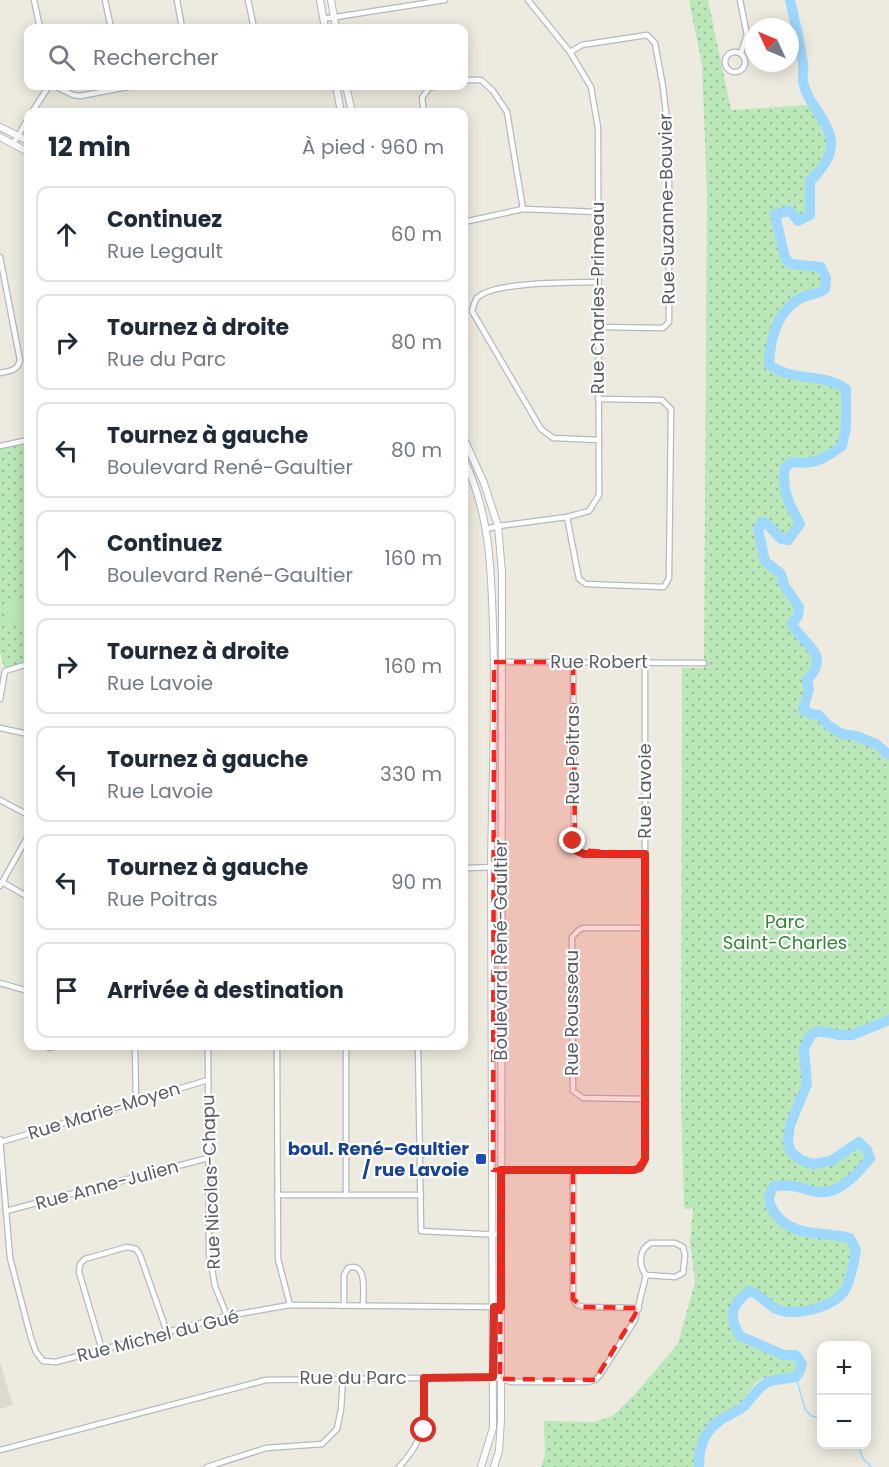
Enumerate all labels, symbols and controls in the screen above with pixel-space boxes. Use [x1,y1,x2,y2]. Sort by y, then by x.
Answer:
north arrow [745,18,799,72]
search box [24,24,468,90]
icon: search [45,41,78,74]
text: Rechercher [93,42,219,73]
street label: Rue Suzanne-Bouvier [652,113,681,305]
text: 12 min [48,129,131,165]
text: À pied · 960 m [302,133,444,161]
street label: Rue Charles-Primeau [585,202,610,394]
text: Continuez [107,204,222,235]
icon: ahead [50,218,83,251]
text: 60 m [391,220,442,248]
text: Rue Legault [107,237,223,265]
text: Tournez à droite [107,312,289,343]
icon: right [50,326,83,359]
text: 80 m [391,328,442,356]
text: Rue du Parc [107,345,226,373]
text: Tournez à gauche [107,420,308,451]
icon: left [50,434,83,467]
text: 80 m [391,436,442,464]
text: Boulevard René-Gaultier [107,453,353,481]
text: Continuez [107,528,222,559]
icon: ahead [50,542,83,575]
text: 160 m [384,544,442,572]
text: Boulevard René-Gaultier [107,561,353,589]
text: Tournez à droite [107,636,289,667]
street label: Rue Robert [550,649,648,674]
icon: right [50,650,83,683]
text: 160 m [384,652,442,680]
text: Rue Lavoie [107,669,213,697]
street label: Rue Poitras [560,705,585,805]
street label: Rue Lavoie [632,743,657,839]
text: Tournez à gauche [107,744,308,775]
icon: left [50,758,83,791]
text: 330 m [380,760,442,788]
text: Rue Lavoie [107,777,213,805]
route end [559,827,585,853]
street label: Boulevard René-Gaultier [488,839,513,1061]
text: Tournez à gauche [107,852,308,883]
icon: left [50,866,83,899]
text: 90 m [391,868,442,896]
text: Rue Poitras [107,885,218,913]
park label: Parc Saint-Charles [723,909,847,955]
street label: Rue Rousseau [559,950,584,1076]
icon: arrive [50,974,83,1007]
text: Arrivée à destination [107,975,344,1006]
street label: Rue Marie-Moyen [25,1075,183,1146]
street label: Rue Nicolas-Chapu [195,1094,226,1270]
place label: boul. René-Gaultier / rue Lavoie [288,1136,469,1182]
marker: boul. René-Gaultier / rue Lavoie [474,1152,488,1166]
street label: Rue Anne-Julien [33,1153,181,1216]
street label: Rue Michel du Gué [74,1303,242,1368]
map controls [817,1341,871,1449]
button: + [817,1341,871,1395]
street label: Rue du Parc [299,1365,407,1390]
button: − [817,1395,871,1449]
route start [410,1416,436,1442]

